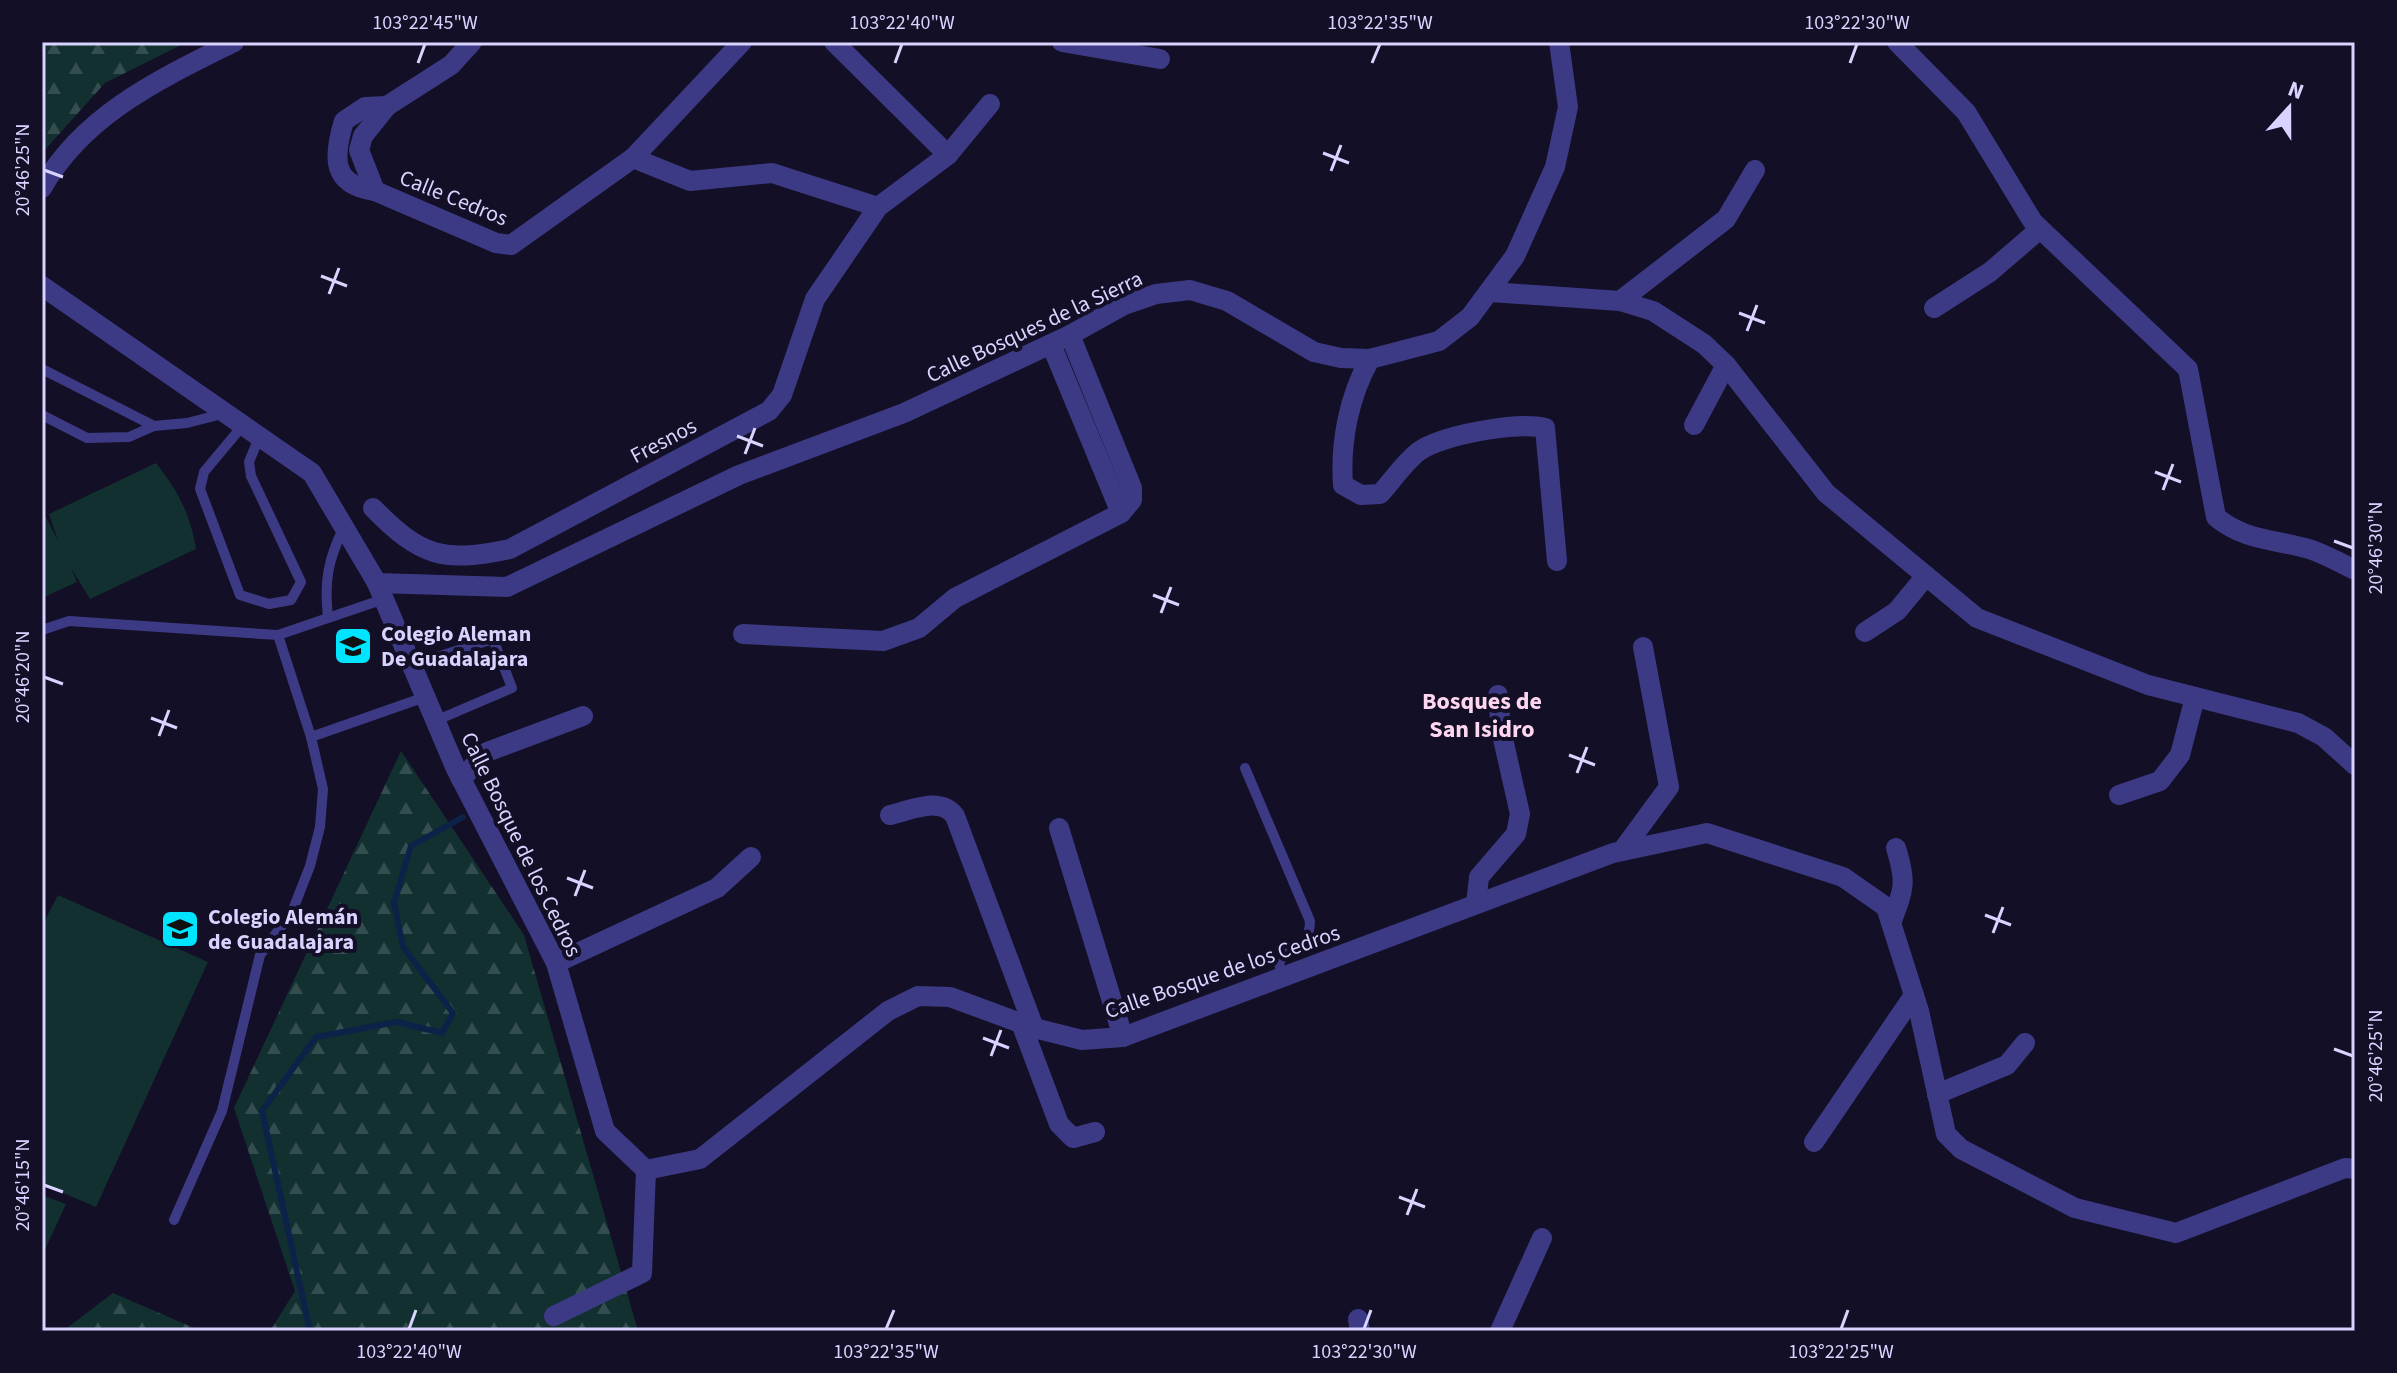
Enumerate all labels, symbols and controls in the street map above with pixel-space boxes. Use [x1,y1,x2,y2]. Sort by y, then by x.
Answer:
text: 103°22'45"W [372,9,478,37]
text: 103°22'40"W [849,9,955,37]
text: 103°22'35"W [1327,9,1433,37]
text: 103°22'30"W [1804,9,1910,37]
north arrow [2249,68,2329,148]
text: N [2283,73,2308,108]
text: 20°46'25"N [9,124,37,216]
street label: Calle Cedros [395,162,513,234]
street label: Calle Bosques de la Sierra [921,263,1148,391]
street label: Fresnos [625,410,702,472]
text: 20°46'30"N [2362,502,2390,594]
place label: Colegio Aleman De Guadalajara [381,618,531,675]
school or university icon: Colegio Aleman De Guadalajara [332,625,374,667]
text: 20°46'20"N [9,631,37,723]
district label: Bosques de San Isidro [1422,684,1542,747]
street label: Calle Bosque de los Cedros [453,727,590,962]
place label: Colegio Alemán de Guadalajara [208,901,358,958]
school or university icon: Colegio Alemán de Guadalajara [159,908,201,950]
street label: Calle Bosque de los Cedros [1101,917,1344,1027]
text: 20°46'25"N [2362,1010,2390,1102]
text: 20°46'15"N [9,1139,37,1231]
text: 103°22'40"W [356,1338,462,1366]
text: 103°22'35"W [833,1338,939,1366]
text: 103°22'30"W [1311,1338,1417,1366]
text: 103°22'25"W [1788,1338,1894,1366]

